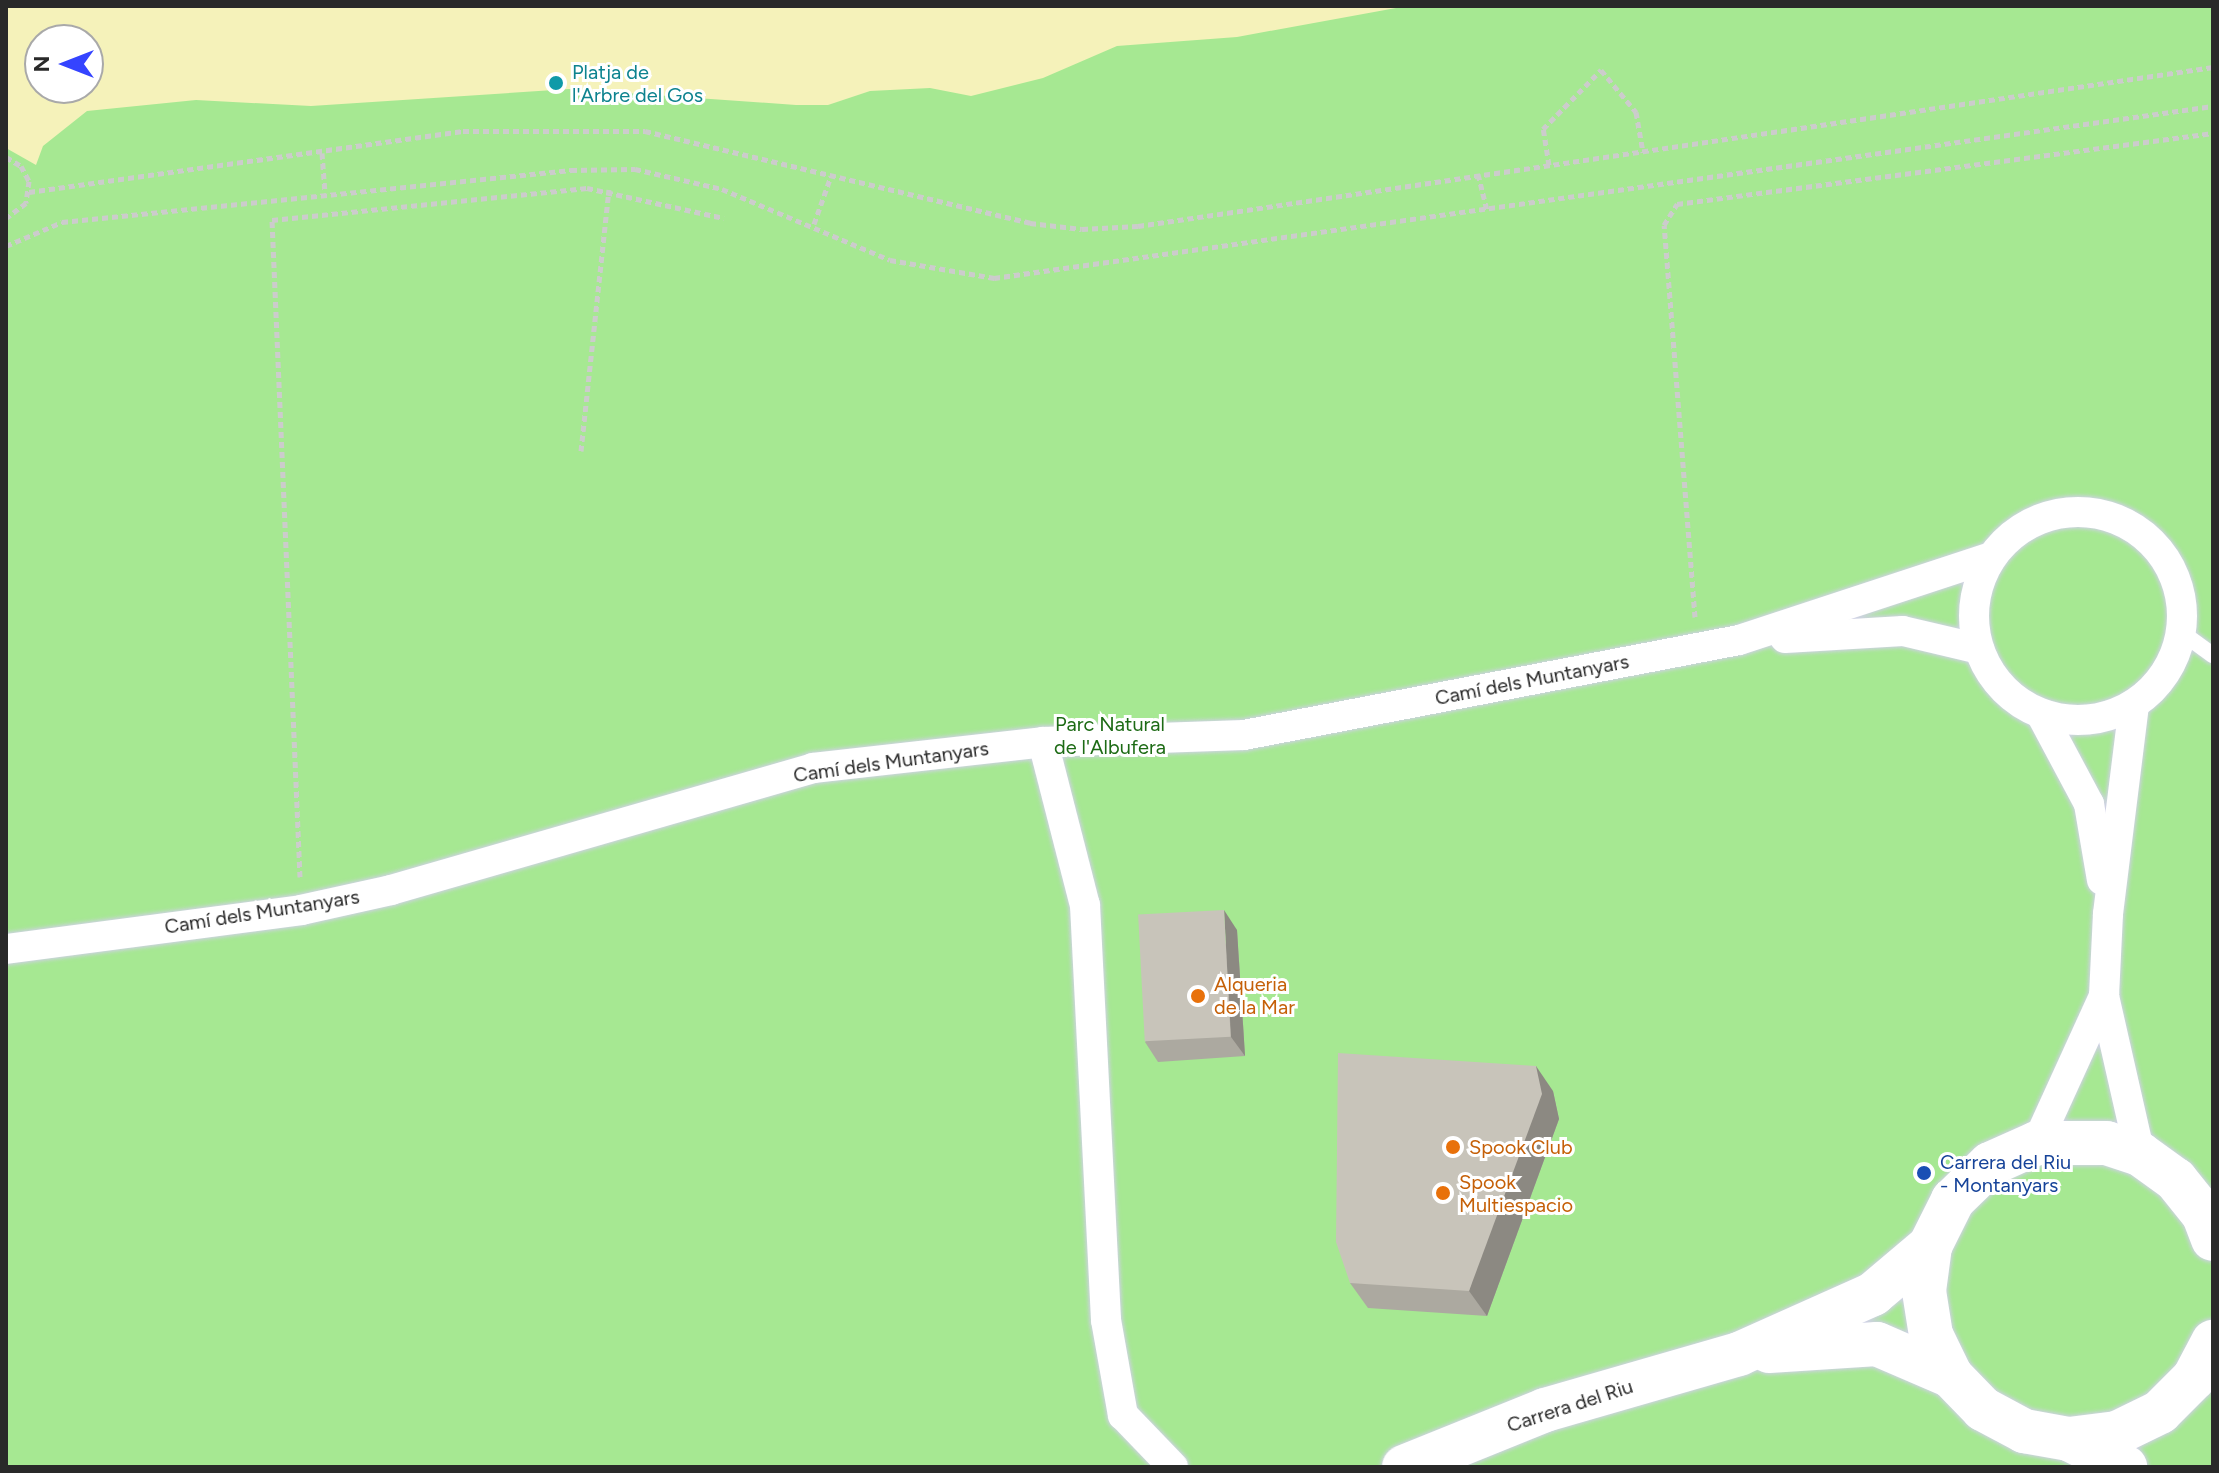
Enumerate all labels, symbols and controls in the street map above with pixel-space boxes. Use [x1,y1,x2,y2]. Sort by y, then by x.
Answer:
north arrow [24,24,104,104]
text: N [28,56,55,73]
place label: Platja de l'Arbre del Gos [572,60,703,107]
marker: Platja de l'Arbre del Gos [547,74,565,92]
street label: Camí dels Muntanyars [1433,649,1631,711]
park label: Parc Natural de l'Albufera [1054,713,1166,760]
street label: Camí dels Muntanyars [792,736,990,788]
street label: Camí dels Muntanyars [163,885,361,939]
place label: Alqueria de la Mar [1214,972,1295,1019]
marker: Alqueria de la Mar [1189,987,1207,1005]
place label: Spook Club [1469,1135,1573,1159]
marker: Spook Club [1444,1138,1462,1156]
place label: Carrera del Riu - Montanyars [1940,1150,2071,1197]
marker: Carrera del Riu - Montanyars [1915,1164,1933,1182]
place label: Spook Multiespacio [1459,1170,1573,1217]
marker: Spook Multiespacio [1434,1184,1452,1202]
street label: Carrera del Riu [1504,1374,1636,1438]

